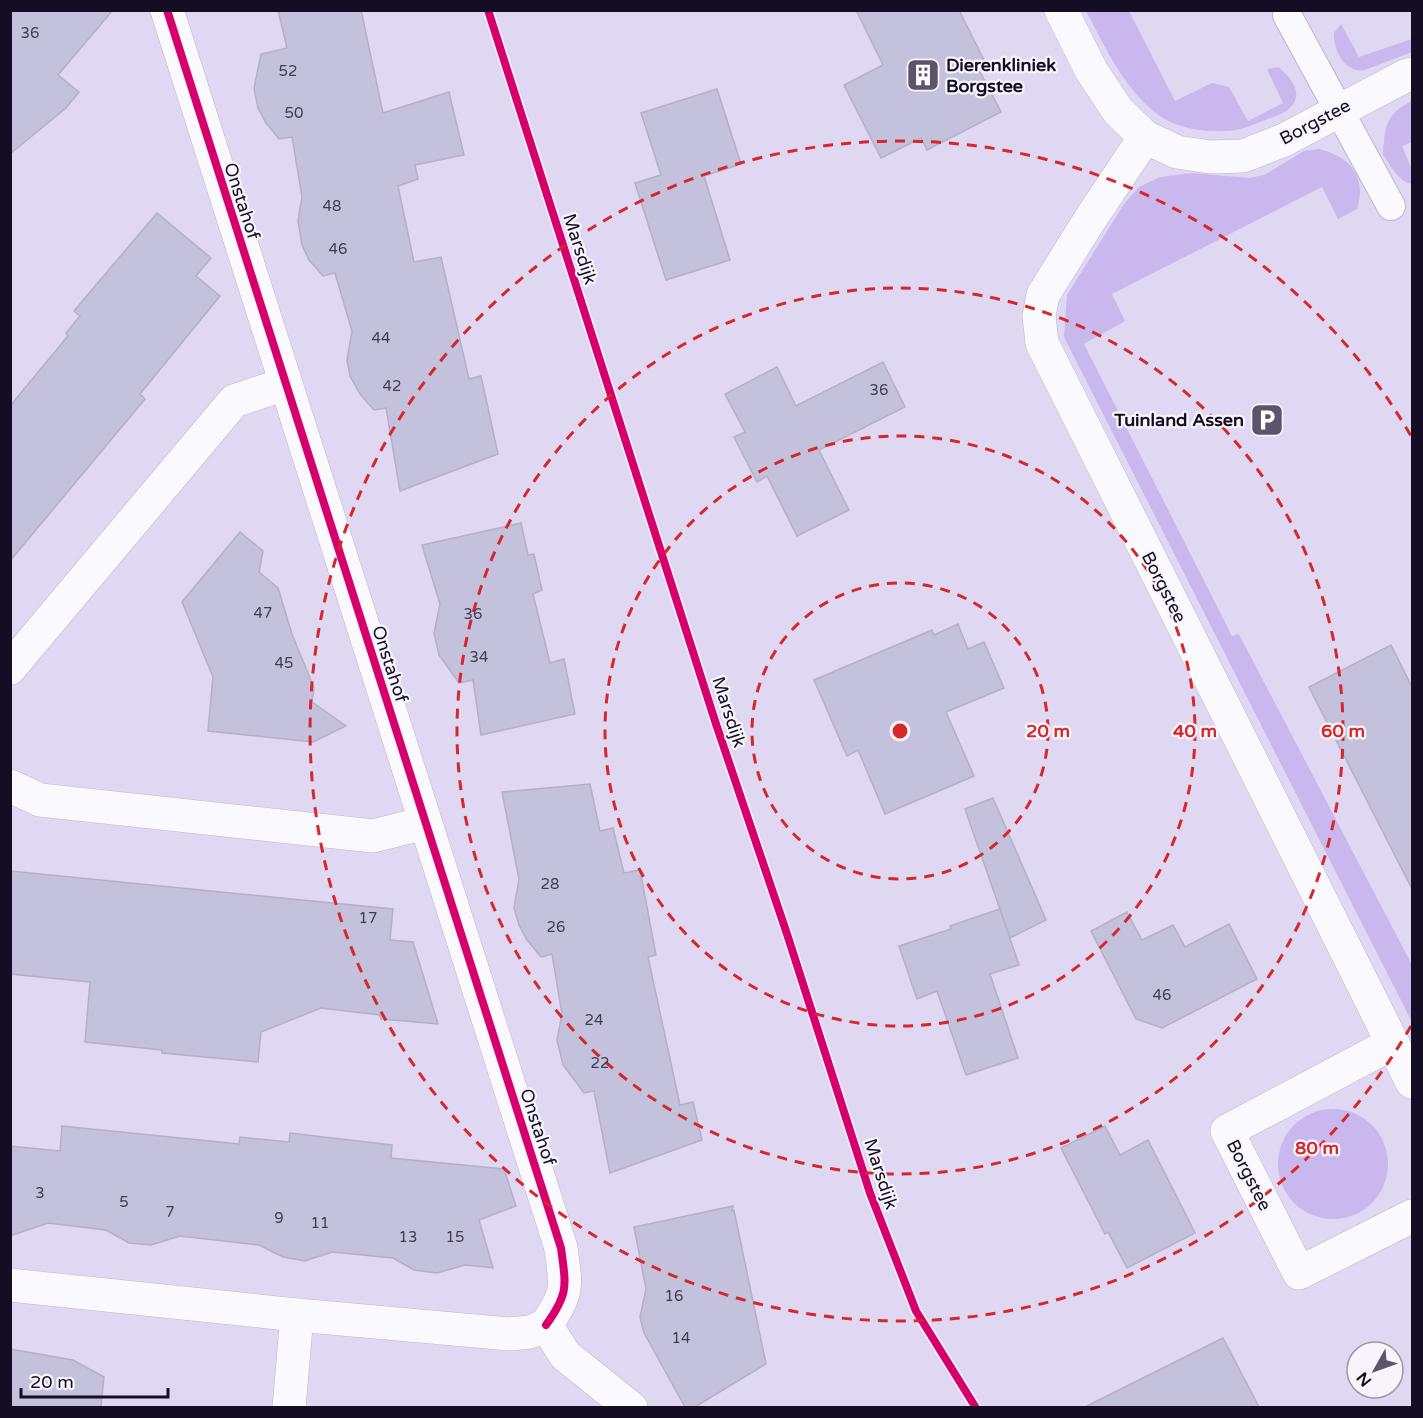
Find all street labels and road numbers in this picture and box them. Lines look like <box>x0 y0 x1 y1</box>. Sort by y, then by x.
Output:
street label: Borgstee <box>1276 94 1354 150</box>
street label: Onstahof <box>219 160 265 242</box>
street label: Marsdijk <box>558 211 602 287</box>
street label: Borgstee <box>1137 548 1191 626</box>
street label: Onstahof <box>367 623 413 705</box>
street label: Marsdijk <box>707 674 751 750</box>
street label: Onstahof <box>515 1086 561 1168</box>
street label: Marsdijk <box>859 1136 903 1212</box>
street label: Borgstee <box>1222 1136 1276 1214</box>

